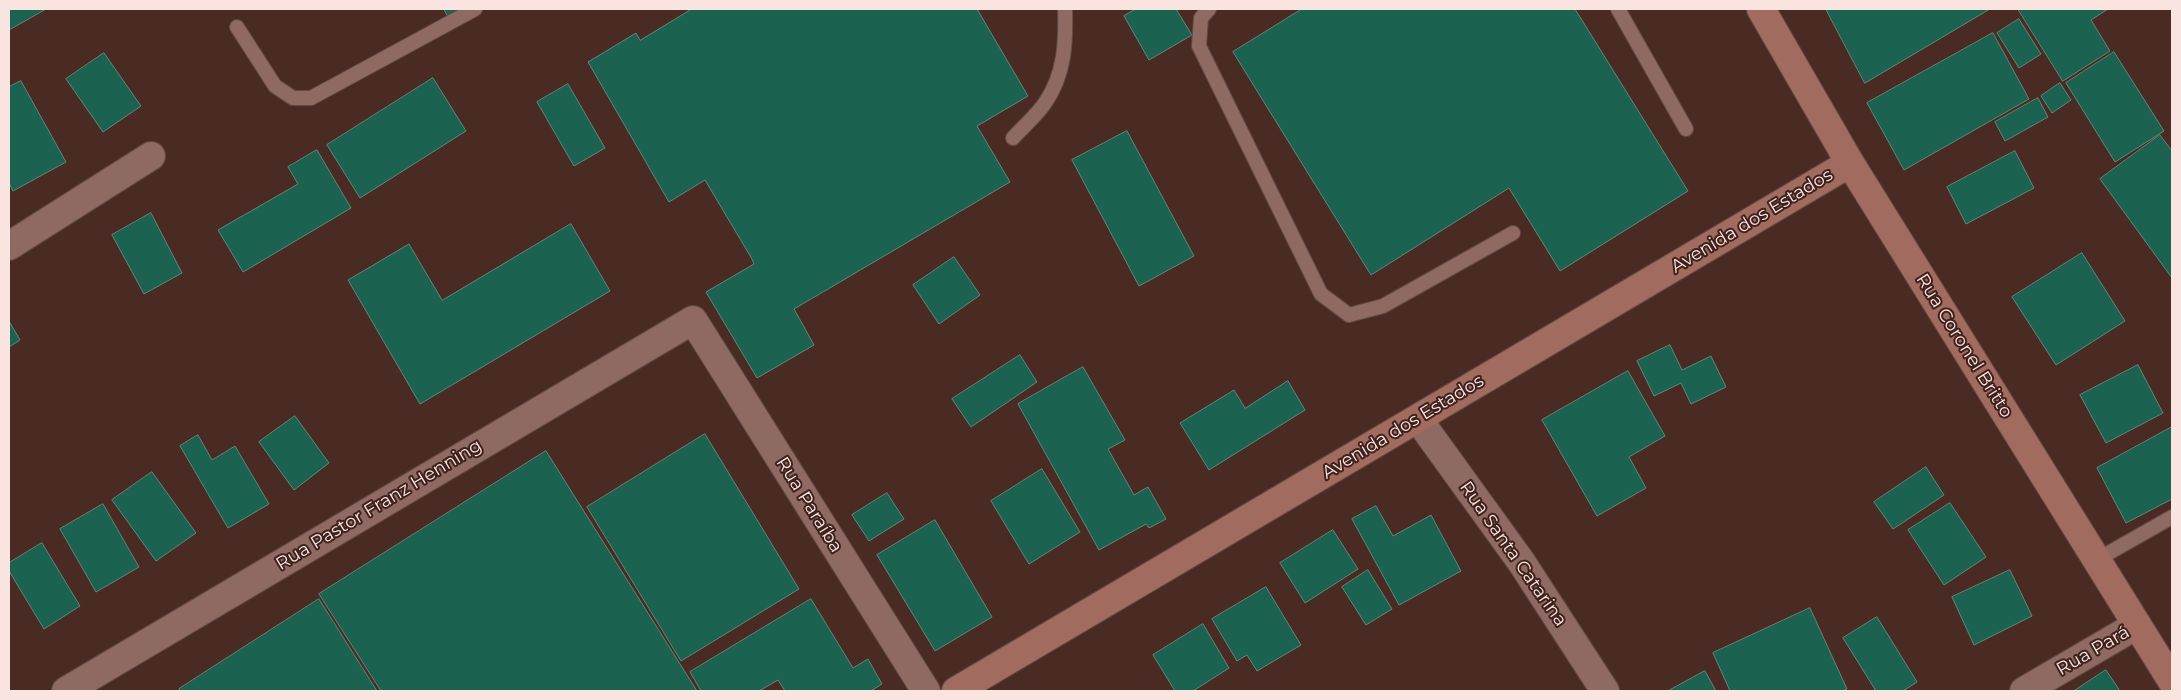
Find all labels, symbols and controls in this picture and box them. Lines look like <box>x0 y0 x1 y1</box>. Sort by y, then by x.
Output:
street label: Avenida dos Estados <box>1667 164 1837 278</box>
street label: Rua Coronel Britto <box>1911 270 2017 422</box>
street label: Avenida dos Estados <box>1318 370 1488 484</box>
street label: Rua Pastor Franz Henning <box>272 435 486 575</box>
street label: Rua Paraíba <box>771 453 847 557</box>
street label: Rua Santa Catarina <box>1455 477 1571 631</box>
street label: Rua Pará <box>2053 621 2133 681</box>

